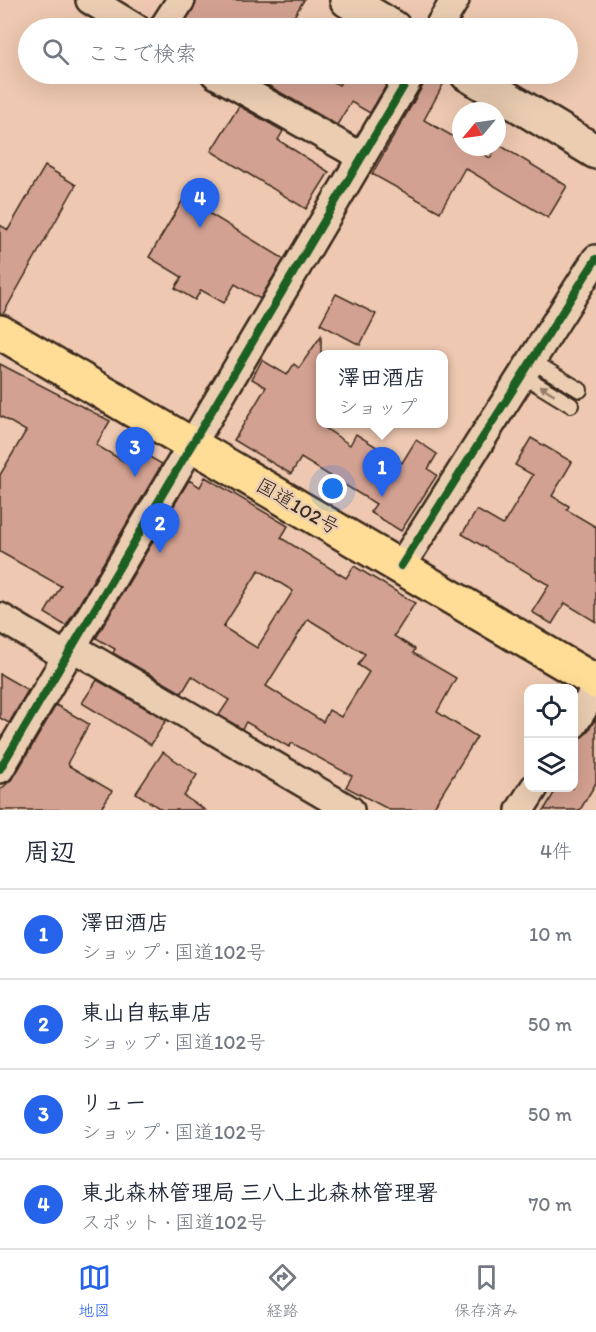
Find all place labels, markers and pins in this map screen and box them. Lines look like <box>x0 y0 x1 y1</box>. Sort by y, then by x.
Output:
pin: 4 <box>180 178 220 228</box>
pin: 3 <box>116 428 154 477</box>
pin: 1 <box>362 448 401 497</box>
pin: 2 <box>140 504 180 553</box>

